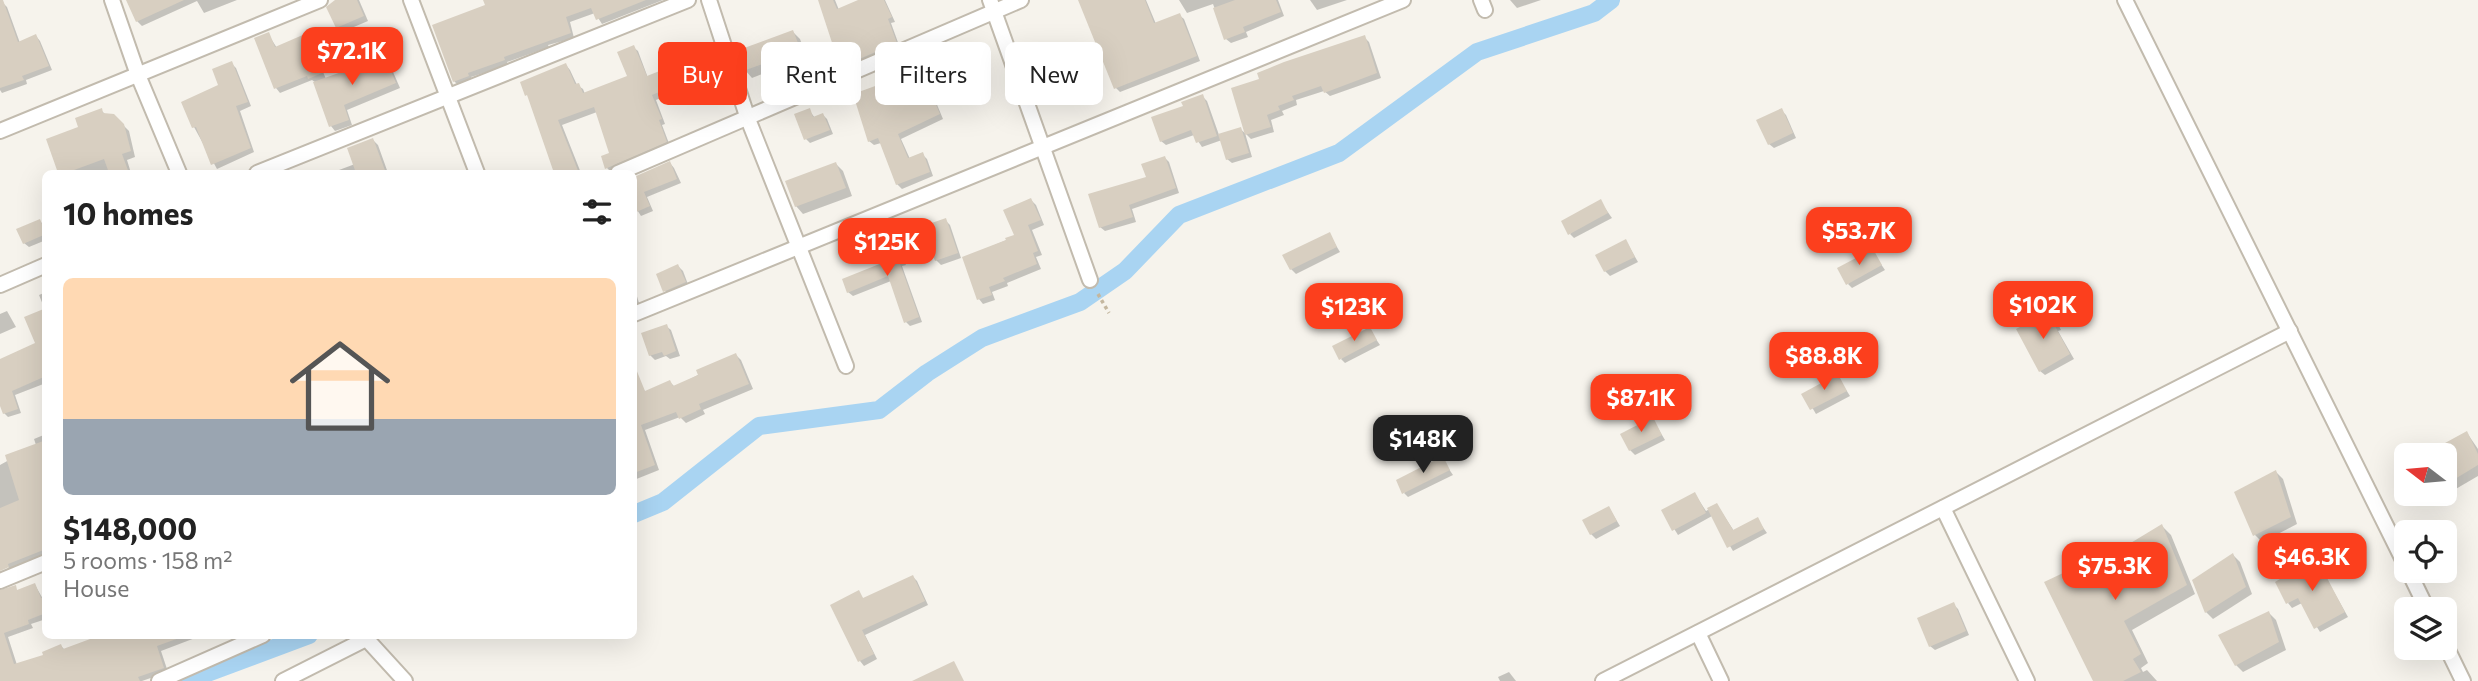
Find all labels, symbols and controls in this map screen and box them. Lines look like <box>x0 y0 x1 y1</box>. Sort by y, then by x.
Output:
pin: $72.1K <box>295 28 409 87</box>
text: $72.1K <box>317 36 387 64</box>
chip: Buy <box>658 42 747 105</box>
chip: Rent <box>761 42 861 105</box>
chip: Filters <box>875 42 991 105</box>
chip: New <box>1005 42 1103 105</box>
icon: filters <box>578 193 616 231</box>
text: 10 homes <box>63 194 193 231</box>
pin: $53.7K <box>1802 208 1916 267</box>
text: $53.7K <box>1822 216 1896 244</box>
pin: $125K <box>838 218 936 278</box>
text: $125K <box>854 227 920 255</box>
pin: $102K <box>1994 282 2092 341</box>
pin: $123K <box>1305 284 1403 343</box>
text: $102K <box>2009 290 2077 318</box>
text: $123K <box>1321 292 1387 320</box>
icon: home <box>277 323 403 449</box>
pin: $88.8K <box>1767 332 1881 392</box>
text: $88.8K <box>1785 341 1863 369</box>
pin: $87.1K <box>1584 374 1698 434</box>
text: $87.1K <box>1607 383 1675 411</box>
pin: $148K <box>1374 416 1472 475</box>
text: $148K <box>1389 424 1457 452</box>
north arrow <box>2394 443 2457 506</box>
map controls <box>2394 443 2457 660</box>
text: $148,000 <box>63 509 197 546</box>
button: locate <box>2394 520 2457 583</box>
pin: $46.3K <box>2255 534 2369 593</box>
pin: $75.3K <box>2058 542 2172 602</box>
text: $46.3K <box>2274 542 2350 570</box>
text: 5 rooms · 158 m² <box>63 546 232 574</box>
text: $75.3K <box>2078 551 2152 579</box>
text: House <box>63 574 129 602</box>
button: layers <box>2394 597 2457 660</box>

